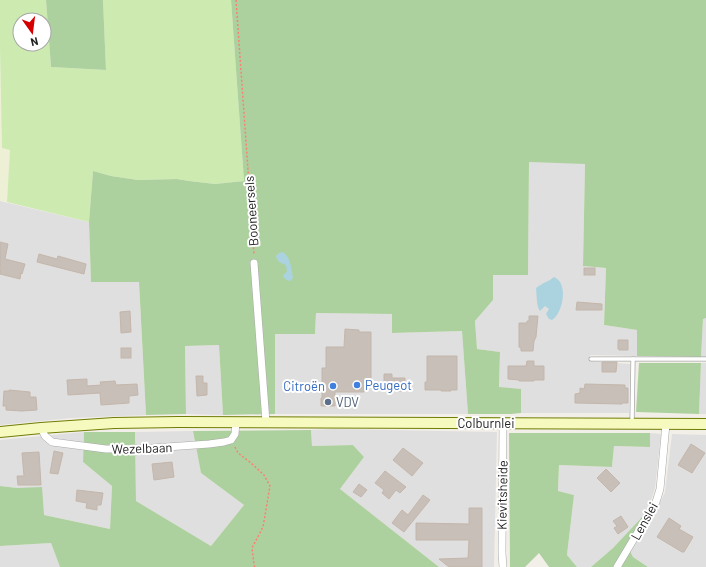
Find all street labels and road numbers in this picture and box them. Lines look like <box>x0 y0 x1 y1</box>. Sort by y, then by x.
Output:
street label: Booneersels <box>241 175 261 247</box>
street label: Colburnlei <box>457 415 515 431</box>
street label: Wezelbaan <box>111 439 173 457</box>
street label: Kievitsheide <box>493 460 511 530</box>
street label: Lenslei <box>627 499 661 543</box>

